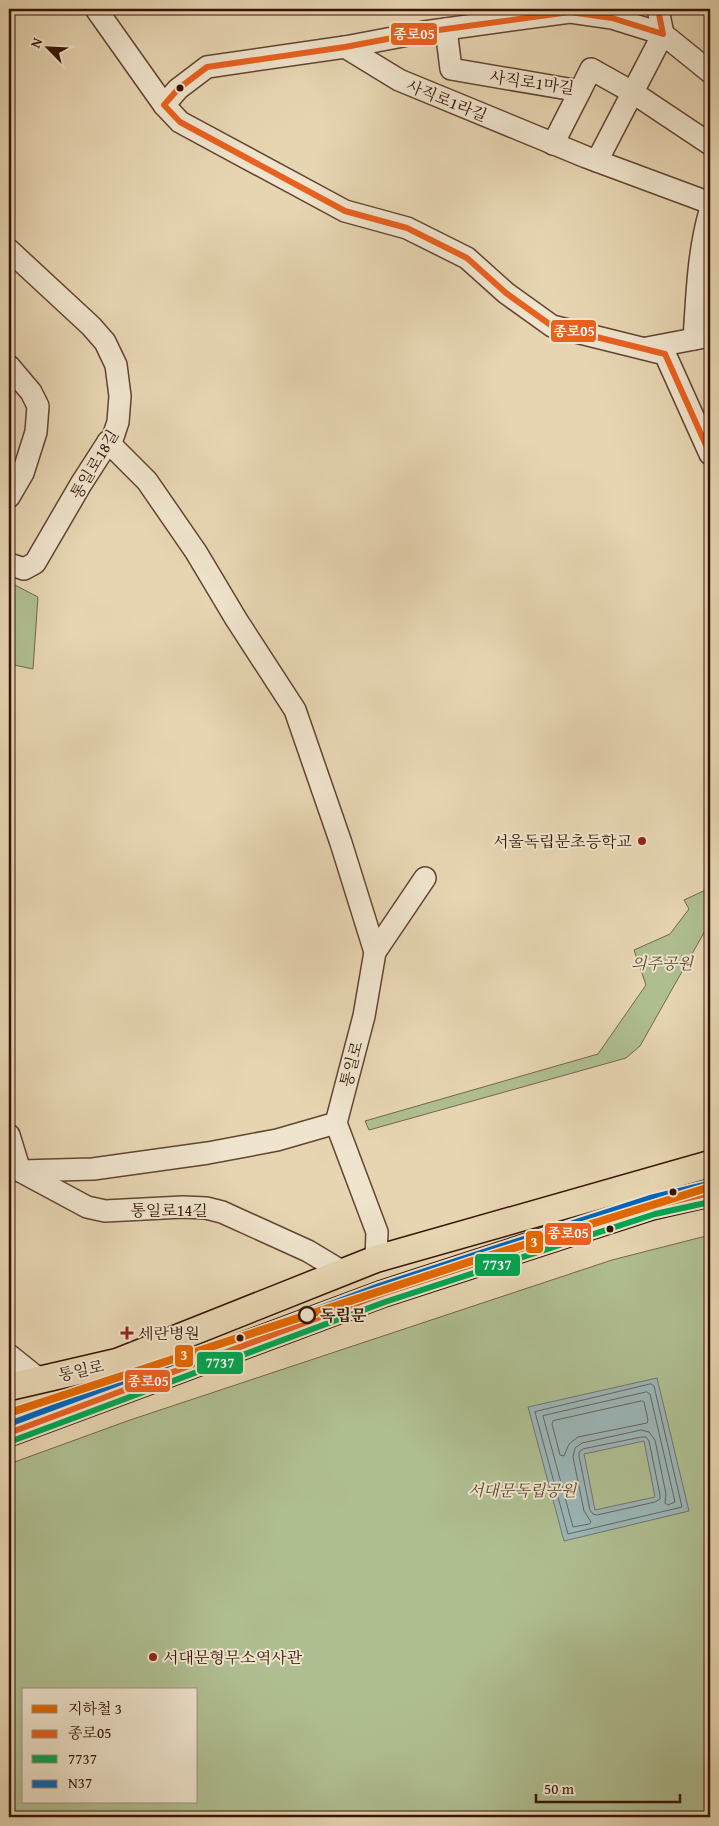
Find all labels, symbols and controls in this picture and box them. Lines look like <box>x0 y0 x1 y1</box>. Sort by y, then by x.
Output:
north arrow <box>22 22 72 72</box>
line badge: 종로05 <box>390 22 438 46</box>
text: 종로05 <box>393 24 435 44</box>
text: N <box>25 34 47 51</box>
street label: 사직로1마길 <box>488 64 576 100</box>
street label: 사직로1라길 <box>403 73 491 127</box>
unlabelled marker <box>175 83 185 93</box>
line badge: 종로05 <box>550 319 597 343</box>
text: 종로05 <box>553 321 595 341</box>
street label: 통일로18길 <box>64 425 124 503</box>
place label: 서울독립문초등학교 <box>493 829 632 853</box>
marker: 서울독립문초등학교 <box>636 835 648 847</box>
park label: 의주공원 <box>631 951 694 975</box>
street label: 통일로 <box>333 1038 369 1090</box>
unlabelled marker <box>668 1187 678 1197</box>
street label: 통일로14길 <box>130 1198 208 1222</box>
line badge: 종로05 <box>544 1222 592 1246</box>
text: 종로05 <box>547 1223 589 1243</box>
unlabelled marker <box>605 1224 615 1234</box>
line badge: 3 <box>525 1230 544 1254</box>
text: 3 <box>530 1232 538 1252</box>
line badge: 7737 <box>474 1253 521 1277</box>
text: 7737 <box>482 1255 512 1275</box>
place label: 독립문 <box>320 1303 367 1327</box>
marker: 독립문 <box>298 1306 316 1324</box>
place label: 세란병원 <box>138 1321 200 1345</box>
marker: 세란병원 <box>120 1326 134 1340</box>
unlabelled marker <box>235 1333 245 1343</box>
line badge: 3 <box>174 1344 194 1368</box>
text: 3 <box>180 1345 188 1365</box>
line badge: 7737 <box>196 1351 244 1375</box>
street label: 통일로 <box>56 1353 107 1387</box>
text: 7737 <box>205 1353 235 1373</box>
line badge: 종로05 <box>124 1369 171 1393</box>
text: 종로05 <box>127 1371 169 1391</box>
park label: 서대문독립공원 <box>468 1478 578 1502</box>
place label: 서대문형무소역사관 <box>163 1645 303 1669</box>
marker: 서대문형무소역사관 <box>147 1651 159 1663</box>
legend <box>22 1688 198 1804</box>
text: 지하철 3 <box>68 1698 122 1719</box>
text: 종로05 <box>68 1722 111 1743</box>
text: 7737 <box>68 1748 97 1769</box>
scale bar <box>536 1771 680 1803</box>
text: N37 <box>68 1772 92 1793</box>
text: 50 m <box>544 1778 575 1799</box>

